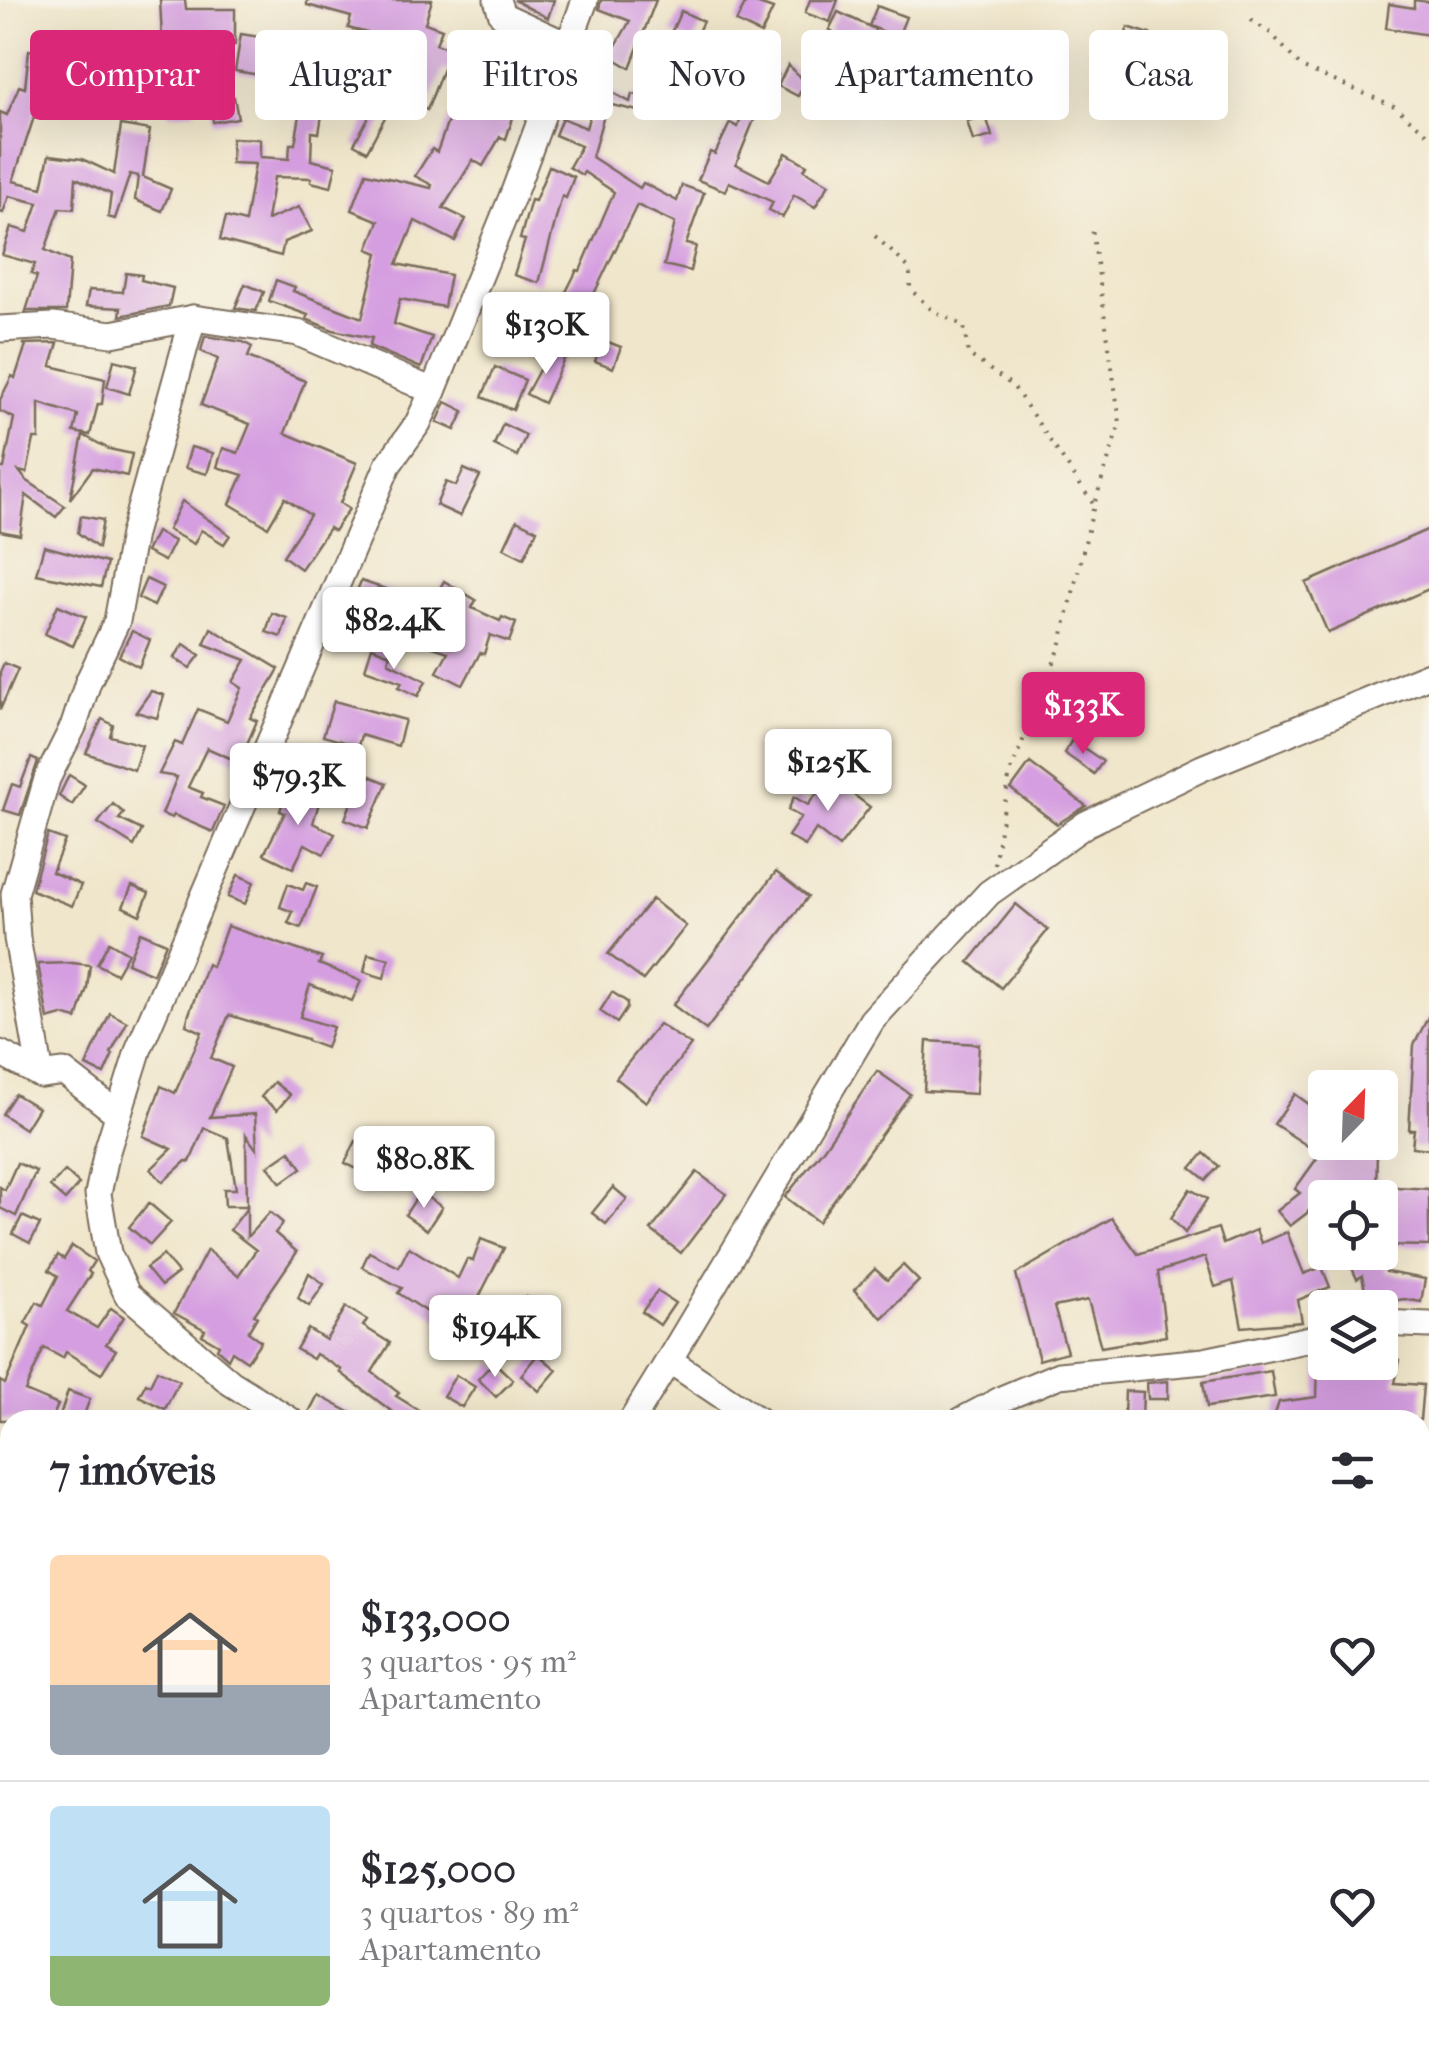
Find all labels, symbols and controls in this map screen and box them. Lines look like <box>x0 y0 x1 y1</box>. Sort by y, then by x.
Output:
chip: Comprar <box>30 30 235 120</box>
chip: Alugar <box>255 30 427 120</box>
chip: Filtros <box>447 30 613 120</box>
chip: Novo <box>633 30 781 120</box>
chip: Apartamento <box>801 30 1069 120</box>
chip: Casa <box>1089 30 1228 120</box>
pin: $130K <box>476 292 616 377</box>
text: $130K <box>504 306 588 343</box>
pin: $82.4K <box>313 587 475 672</box>
text: $82.4K <box>344 601 444 638</box>
pin: $133K <box>1013 672 1153 757</box>
text: $133K <box>1044 686 1122 723</box>
pin: $125K <box>758 729 898 814</box>
pin: $79.3K <box>217 743 379 828</box>
text: $125K <box>787 743 869 780</box>
text: $79.3K <box>252 757 344 794</box>
north arrow <box>1308 1070 1398 1160</box>
map controls <box>1308 1070 1398 1380</box>
pin: $80.8K <box>343 1126 505 1211</box>
text: $80.8K <box>376 1140 472 1177</box>
button: locate <box>1308 1180 1398 1270</box>
button: layers <box>1308 1290 1398 1380</box>
pin: $194K <box>425 1295 565 1380</box>
text: $194K <box>451 1309 539 1346</box>
icon: filters <box>1325 1443 1380 1498</box>
text: 7 imóveis <box>50 1446 216 1495</box>
text: $133,000 <box>360 1594 511 1643</box>
icon: home <box>130 1595 250 1715</box>
icon: heart <box>1325 1628 1380 1683</box>
text: 3 quartos · 95 m² <box>360 1643 576 1680</box>
text: Apartamento <box>360 1680 541 1717</box>
text: $125,000 <box>360 1845 516 1894</box>
icon: home <box>130 1846 250 1966</box>
icon: heart <box>1325 1879 1380 1934</box>
text: 3 quartos · 89 m² <box>360 1894 578 1931</box>
text: Apartamento <box>360 1931 541 1968</box>

